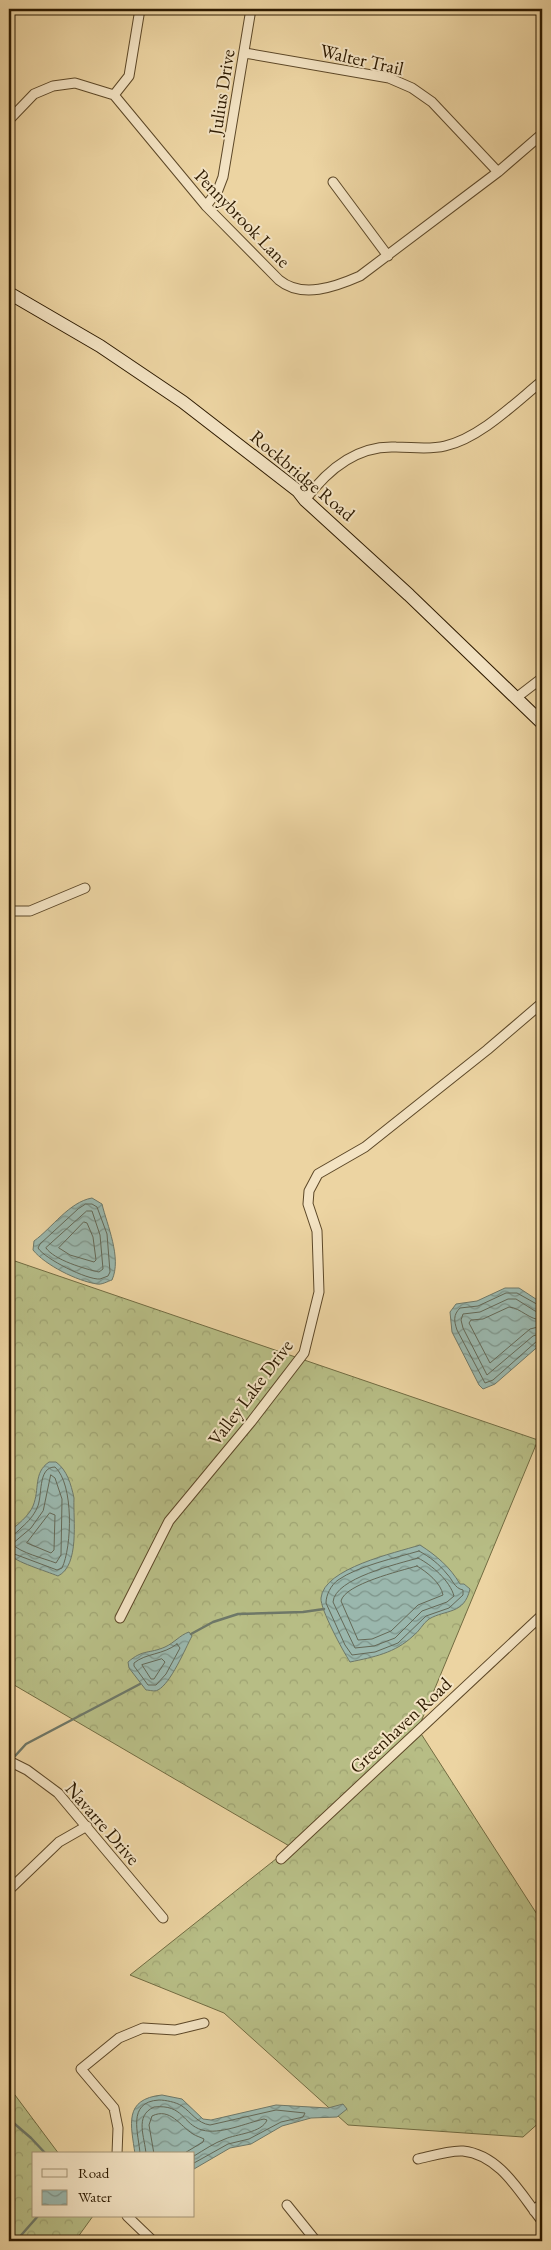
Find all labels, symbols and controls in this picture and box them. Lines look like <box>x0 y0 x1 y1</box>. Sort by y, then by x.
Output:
street label: Walter Trail <box>318 38 407 81</box>
street label: Julius Drive <box>202 48 241 139</box>
street label: Pennybrook Lane <box>189 164 296 273</box>
street label: Rockbridge Road <box>245 424 361 527</box>
street label: Valley Lake Drive <box>202 1334 298 1450</box>
street label: Greenhaven Road <box>344 1671 457 1779</box>
street label: Navarre Drive <box>60 1777 146 1870</box>
legend <box>32 2152 195 2218</box>
text: Road <box>78 2163 110 2182</box>
text: Water <box>78 2187 112 2206</box>

